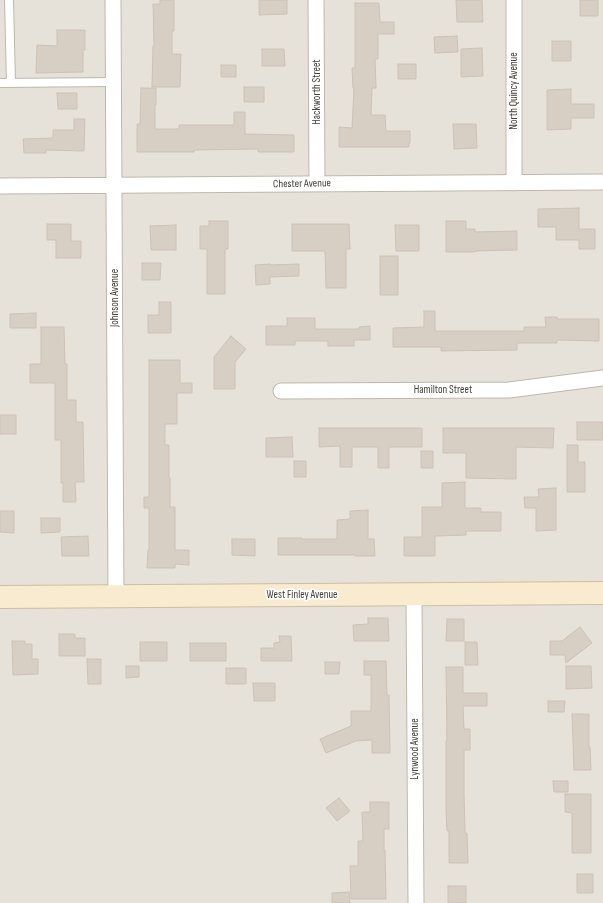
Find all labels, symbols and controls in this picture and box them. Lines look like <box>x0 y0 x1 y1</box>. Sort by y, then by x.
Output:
street label: North Quincy Avenue <box>507 52 521 130</box>
street label: Hackworth Street <box>310 59 324 125</box>
street label: Chester Avenue <box>273 177 331 191</box>
street label: Johnson Avenue <box>108 269 122 327</box>
street label: Hamilton Street <box>414 383 472 397</box>
street label: West Finley Avenue <box>267 588 337 602</box>
street label: Lynwood Avenue <box>408 718 422 780</box>

